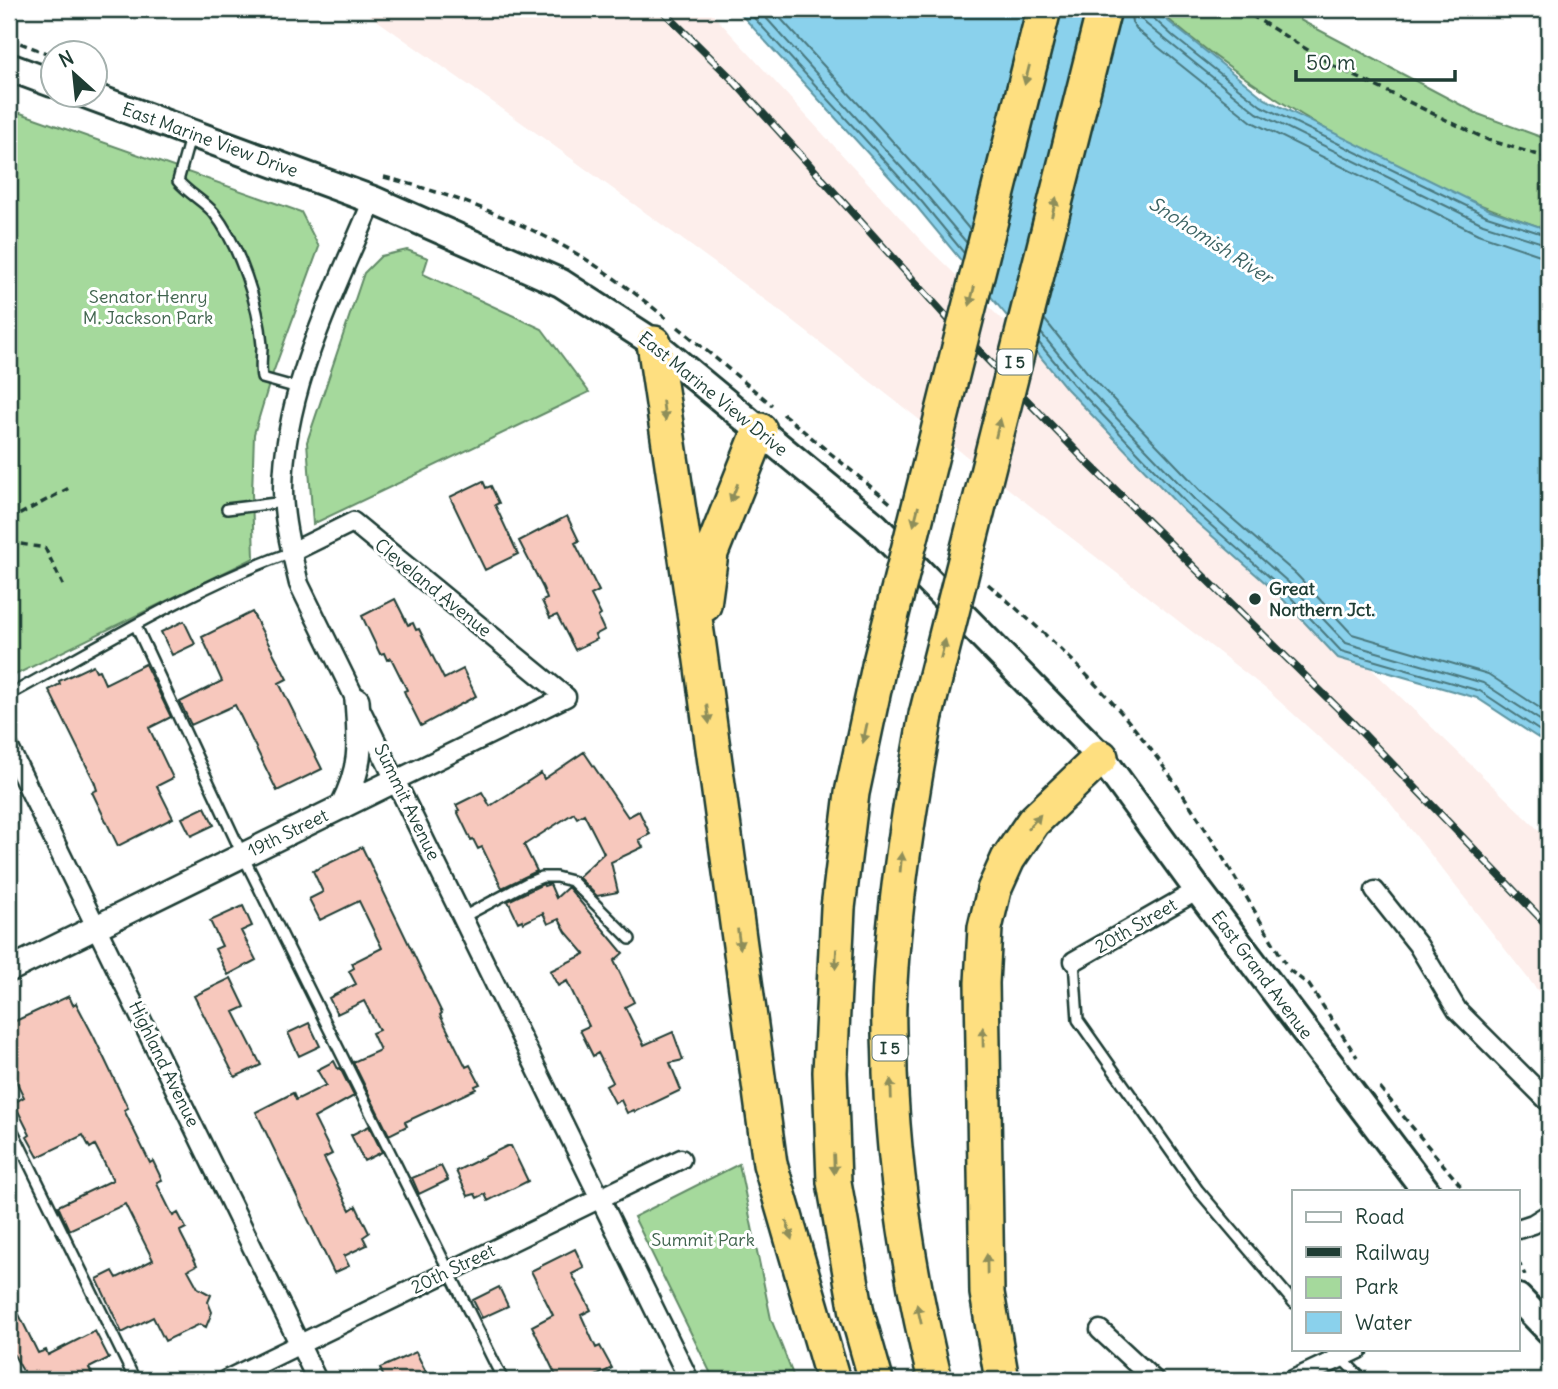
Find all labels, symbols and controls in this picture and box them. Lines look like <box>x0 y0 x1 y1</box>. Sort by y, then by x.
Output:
north arrow <box>38 38 108 108</box>
scale bar <box>1296 38 1455 82</box>
text: N <box>55 45 78 73</box>
text: 50 m <box>1306 49 1355 76</box>
one-way arrow <box>1021 64 1032 86</box>
street label: East Marine View Drive <box>119 97 301 182</box>
water label: Snohomish River <box>1145 191 1279 290</box>
one-way arrow <box>1049 196 1060 218</box>
park label: Senator Henry M. Jackson Park <box>83 285 213 329</box>
one-way arrow <box>966 285 977 307</box>
street label: East Marine View Drive <box>634 326 793 461</box>
road number: I 5 <box>998 350 1032 374</box>
one-way arrow <box>659 400 670 422</box>
one-way arrow <box>993 417 1004 439</box>
one-way arrow <box>728 483 739 504</box>
one-way arrow <box>910 505 921 527</box>
street label: Cleveland Avenue <box>370 533 496 642</box>
place label: Great Northern Jct. <box>1269 577 1375 621</box>
marker: Great Northern Jct. <box>1247 591 1263 607</box>
one-way arrow <box>938 637 949 659</box>
one-way arrow <box>703 703 714 725</box>
one-way arrow <box>859 722 870 744</box>
street label: Summit Avenue <box>369 740 446 864</box>
street label: 19th Street <box>244 803 332 862</box>
one-way arrow <box>1027 813 1042 831</box>
one-way arrow <box>896 850 907 872</box>
street label: 20th Street <box>1091 893 1181 958</box>
street label: East Grand Avenue <box>1207 906 1318 1044</box>
one-way arrow <box>733 928 744 950</box>
one-way arrow <box>830 948 841 970</box>
street label: Highland Avenue <box>124 997 205 1131</box>
one-way arrow <box>977 1026 989 1048</box>
road number: I 5 <box>872 1036 908 1060</box>
one-way arrow <box>885 1077 897 1099</box>
one-way arrow <box>828 1153 839 1175</box>
legend <box>1292 1190 1520 1350</box>
text: Road <box>1355 1203 1404 1230</box>
one-way arrow <box>784 1219 794 1240</box>
park label: Summit Park <box>651 1228 755 1251</box>
street label: 20th Street <box>407 1238 498 1299</box>
text: Railway <box>1355 1239 1430 1266</box>
one-way arrow <box>981 1253 992 1275</box>
text: Park <box>1355 1273 1398 1300</box>
one-way arrow <box>913 1303 924 1325</box>
text: Water <box>1355 1309 1413 1336</box>

